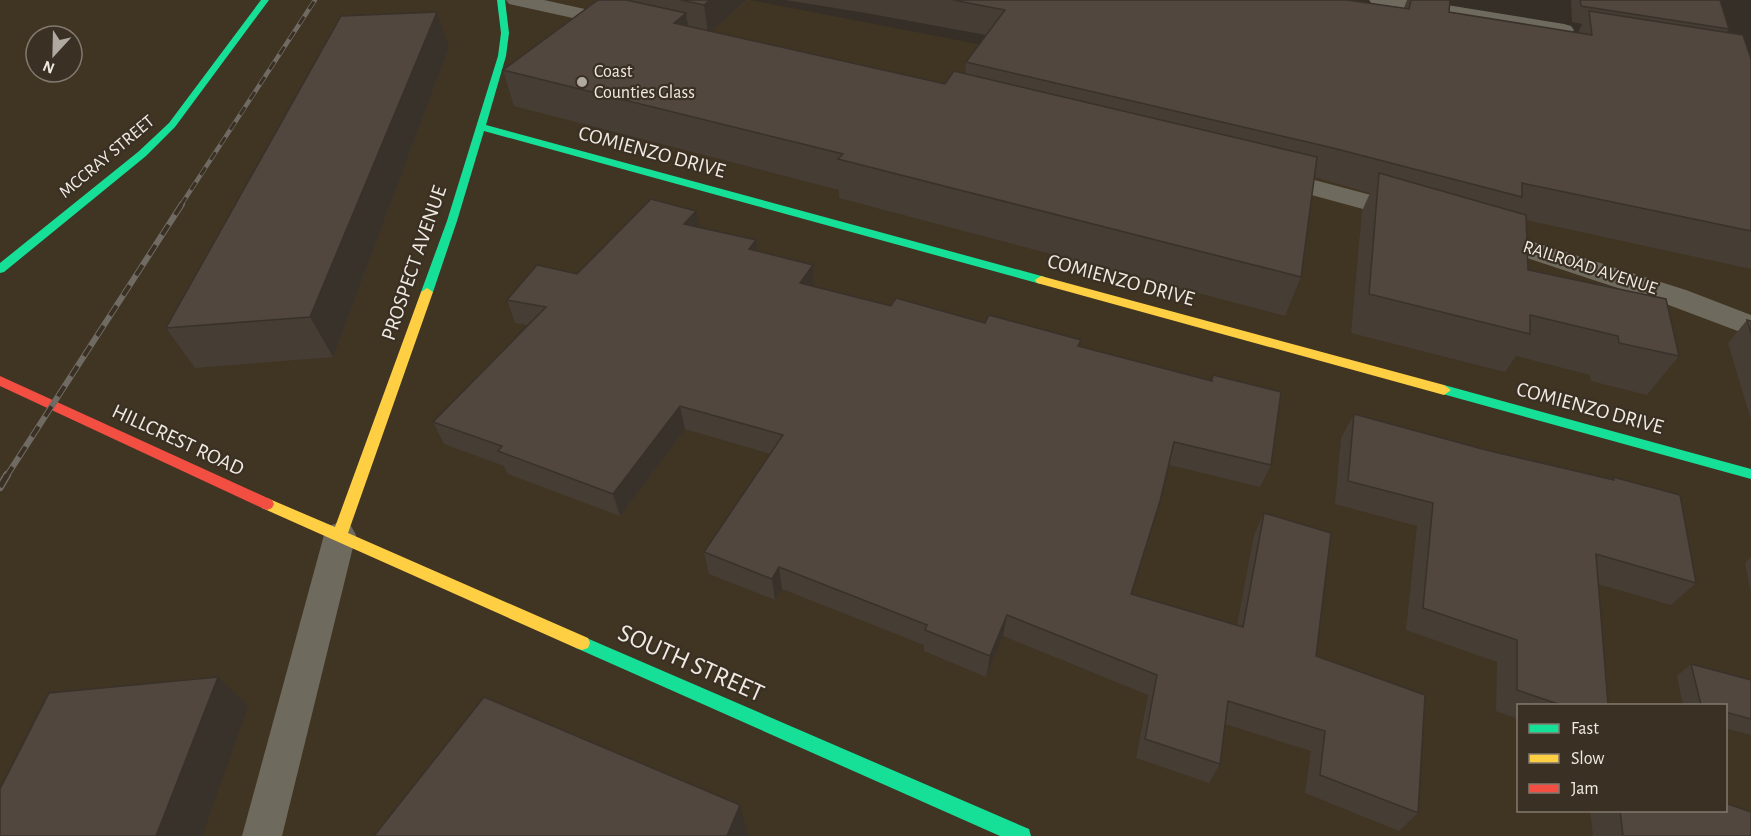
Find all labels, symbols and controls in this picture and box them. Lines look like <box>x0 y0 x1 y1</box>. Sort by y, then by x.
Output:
north arrow <box>24 24 84 84</box>
text: N <box>41 57 57 76</box>
place label: Coast Counties Glass <box>594 63 695 102</box>
marker: Coast Counties Glass <box>575 75 589 89</box>
street label: MCCRAY STREET <box>56 112 158 202</box>
street label: COMIENZO DRIVE <box>576 122 728 182</box>
street label: PROSPECT AVENUE <box>378 183 450 343</box>
street label: RAILROAD AVENUE <box>1521 238 1660 298</box>
street label: COMIENZO DRIVE <box>1045 250 1197 310</box>
street label: COMIENZO DRIVE <box>1514 378 1666 438</box>
street label: HILLCREST ROAD <box>109 400 247 480</box>
street label: SOUTH STREET <box>614 619 768 707</box>
legend <box>1517 704 1727 812</box>
text: Fast <box>1571 720 1599 738</box>
text: Slow <box>1571 750 1604 768</box>
text: Jam <box>1571 780 1599 798</box>

